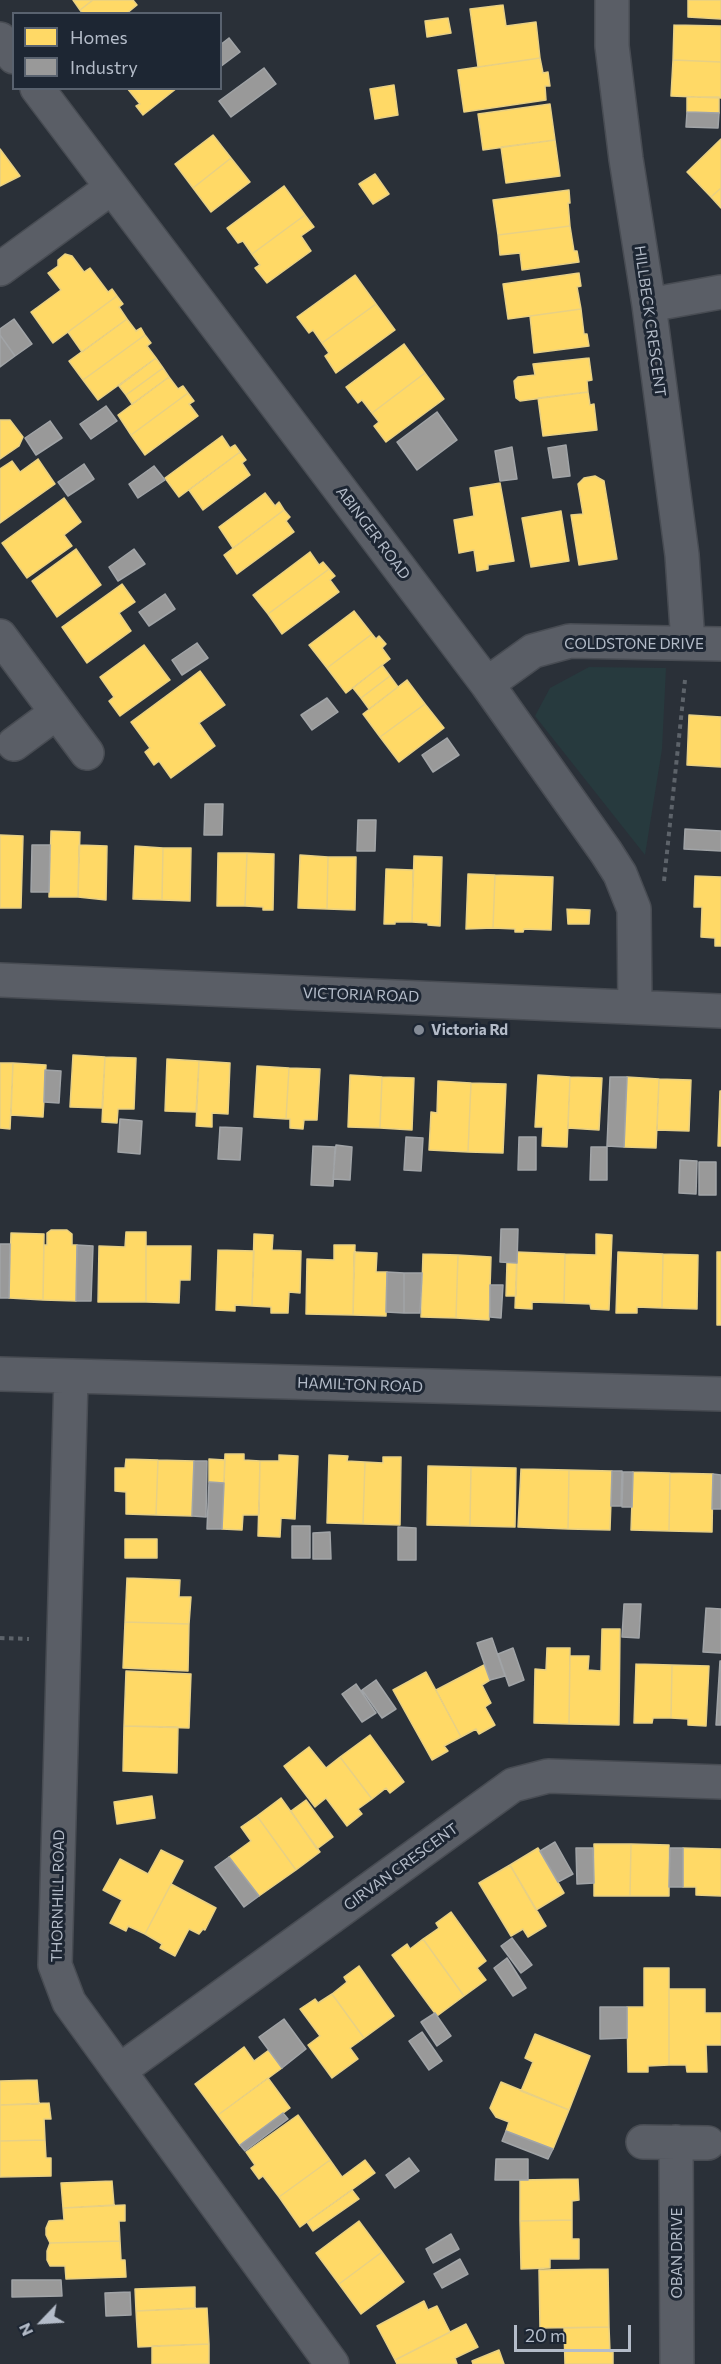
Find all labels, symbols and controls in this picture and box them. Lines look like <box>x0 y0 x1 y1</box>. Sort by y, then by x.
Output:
legend <box>12 12 222 90</box>
text: Homes <box>70 26 128 48</box>
text: Industry <box>70 56 138 78</box>
street label: HILLBECK CRESCENT <box>630 244 670 398</box>
street label: ABINGER ROAD <box>332 483 414 583</box>
street label: COLDSTONE DRIVE <box>564 635 704 653</box>
street label: VICTORIA ROAD <box>302 984 420 1006</box>
place label: Victoria Rd <box>431 1021 508 1039</box>
marker: Victoria Rd <box>412 1023 426 1037</box>
street label: HAMILTON ROAD <box>297 1374 423 1396</box>
street label: GIRVAN CRESCENT <box>340 1820 462 1914</box>
street label: THORNHILL ROAD <box>48 1829 68 1963</box>
street label: OBAN DRIVE <box>668 2208 686 2298</box>
north arrow <box>12 2292 72 2352</box>
scale bar <box>517 2313 634 2351</box>
text: N <box>14 2320 36 2339</box>
text: 20 m <box>525 2324 566 2346</box>

